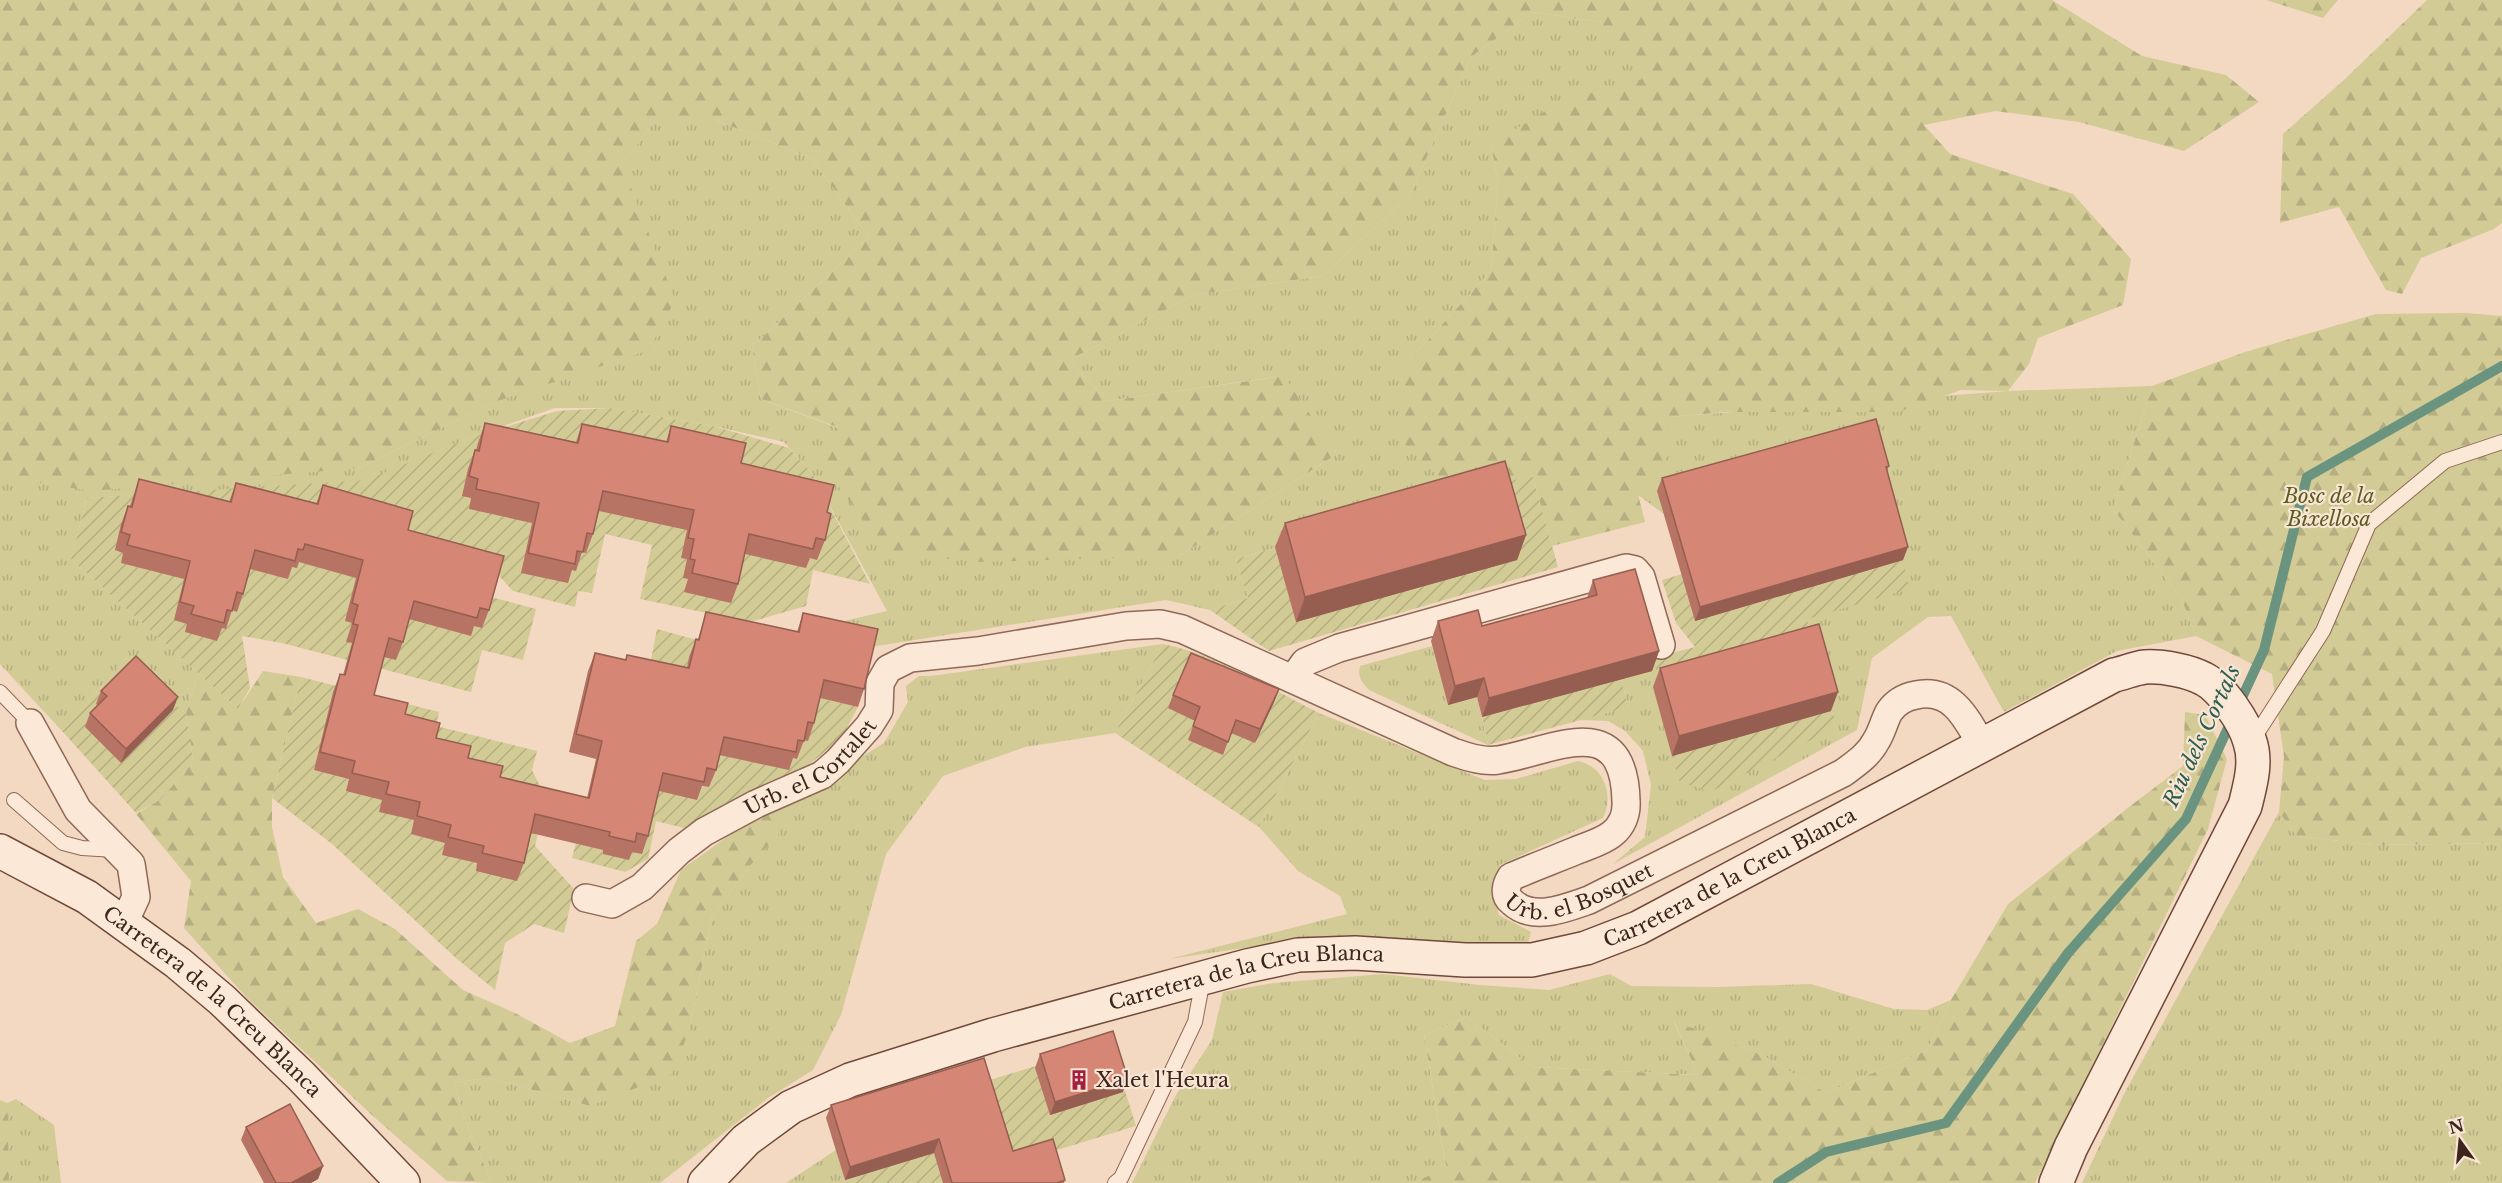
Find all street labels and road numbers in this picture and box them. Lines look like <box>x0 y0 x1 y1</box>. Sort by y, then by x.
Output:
street label: Urb. el Cortalet <box>740 715 882 820</box>
street label: Carretera de la Creu Blanca <box>1600 802 1861 952</box>
street label: Urb. el Bosquet <box>1500 858 1657 925</box>
street label: Carretera de la Creu Blanca <box>99 901 327 1103</box>
street label: Carretera de la Creu Blanca <box>1106 941 1386 1015</box>

